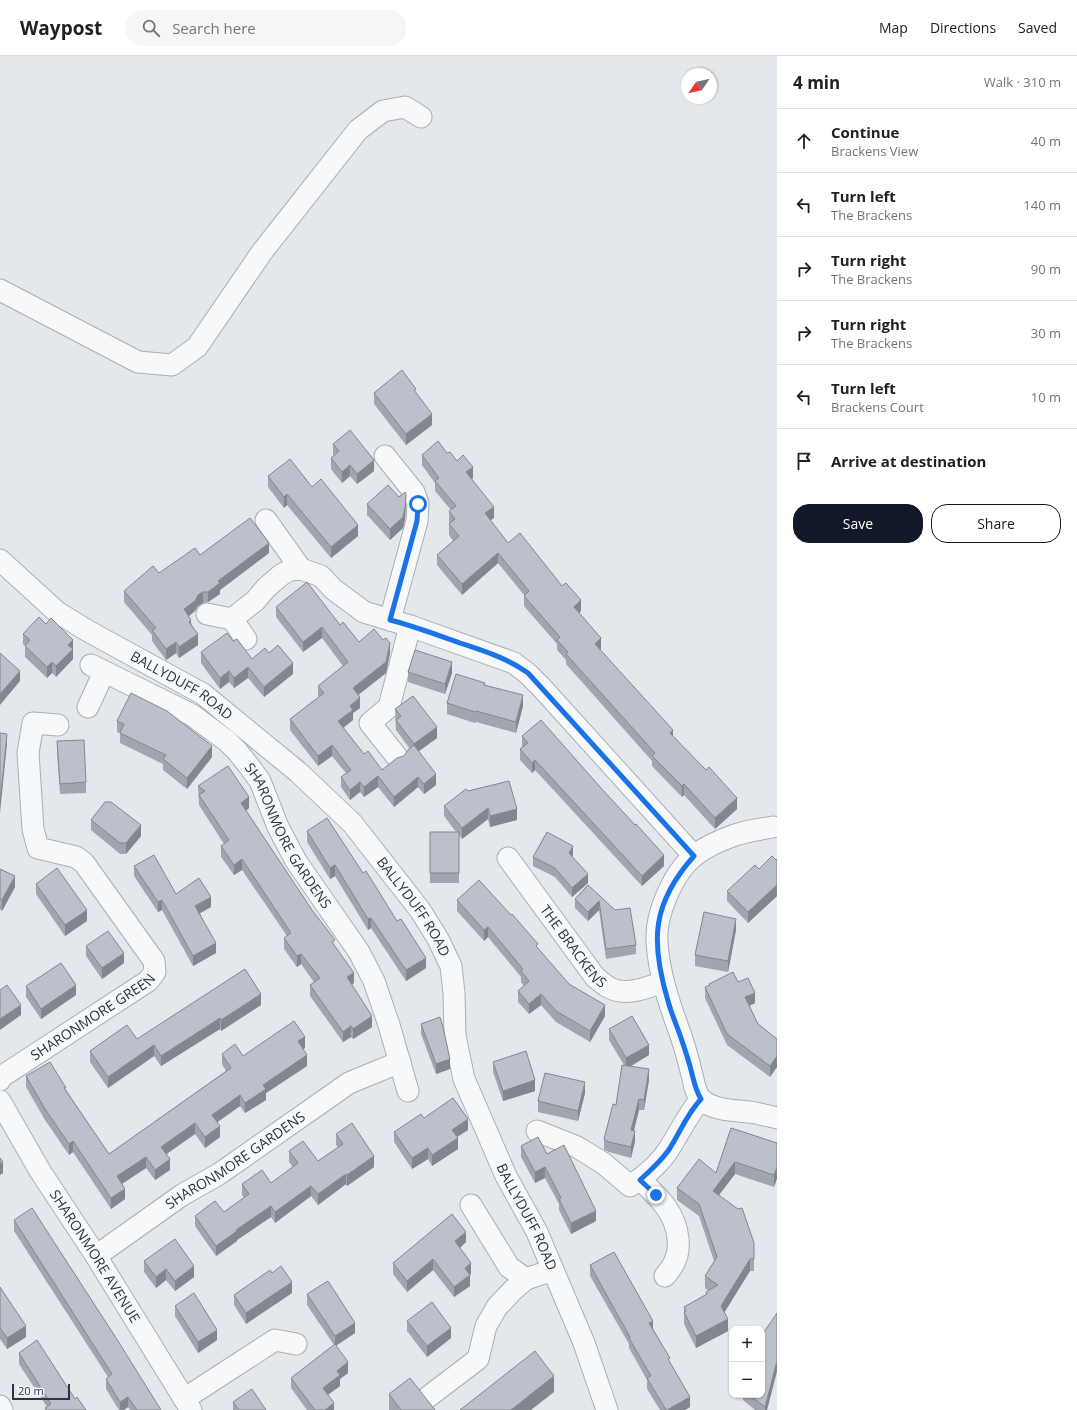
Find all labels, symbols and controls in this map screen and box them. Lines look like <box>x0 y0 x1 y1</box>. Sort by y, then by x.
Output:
search box <box>126 10 406 46</box>
text: Waypost <box>20 15 102 41</box>
icon: search <box>140 17 162 39</box>
text: Search here <box>172 18 256 38</box>
text: Map <box>879 18 908 37</box>
text: Directions <box>930 18 996 37</box>
text: Saved <box>1018 18 1057 37</box>
north arrow <box>681 68 717 104</box>
text: 4 min <box>793 71 840 94</box>
text: Walk · 310 m <box>984 73 1061 91</box>
text: Continue <box>831 122 899 142</box>
icon: ahead <box>793 130 815 152</box>
text: 40 m <box>1031 132 1061 150</box>
text: Brackens View <box>831 142 918 160</box>
text: Turn left <box>831 186 896 206</box>
icon: left <box>793 194 815 216</box>
text: 140 m <box>1023 196 1061 214</box>
text: The Brackens <box>831 206 912 224</box>
text: Turn right <box>831 250 906 270</box>
icon: right <box>793 258 815 280</box>
text: 90 m <box>1031 260 1061 278</box>
text: The Brackens <box>831 270 912 288</box>
text: Turn right <box>831 314 906 334</box>
icon: right <box>793 322 815 344</box>
text: 30 m <box>1031 324 1061 342</box>
text: The Brackens <box>831 334 912 352</box>
text: Turn left <box>831 378 896 398</box>
icon: left <box>793 386 815 408</box>
text: 10 m <box>1031 388 1061 406</box>
text: Brackens Court <box>831 398 924 416</box>
icon: arrive <box>793 450 815 472</box>
text: Arrive at destination <box>831 451 986 471</box>
route start <box>409 495 427 513</box>
button: Save <box>793 504 923 543</box>
button: Share <box>931 504 1061 543</box>
street label: BALLYDUFF ROAD <box>127 646 237 724</box>
street label: SHARONMORE GARDENS <box>241 759 336 912</box>
street label: BALLYDUFF ROAD <box>373 853 455 959</box>
street label: THE BRACKENS <box>536 901 611 992</box>
street label: SHARONMORE GREEN <box>27 969 159 1064</box>
street label: SHARONMORE GARDENS <box>161 1107 309 1213</box>
street label: BALLYDUFF ROAD <box>493 1160 562 1273</box>
street label: SHARONMORE AVENUE <box>46 1186 145 1326</box>
route end <box>647 1186 665 1204</box>
map controls <box>729 1326 765 1398</box>
button: + <box>729 1326 765 1362</box>
button: − <box>729 1362 765 1398</box>
scale bar <box>12 1382 70 1401</box>
text: 20 m <box>18 1383 44 1398</box>

